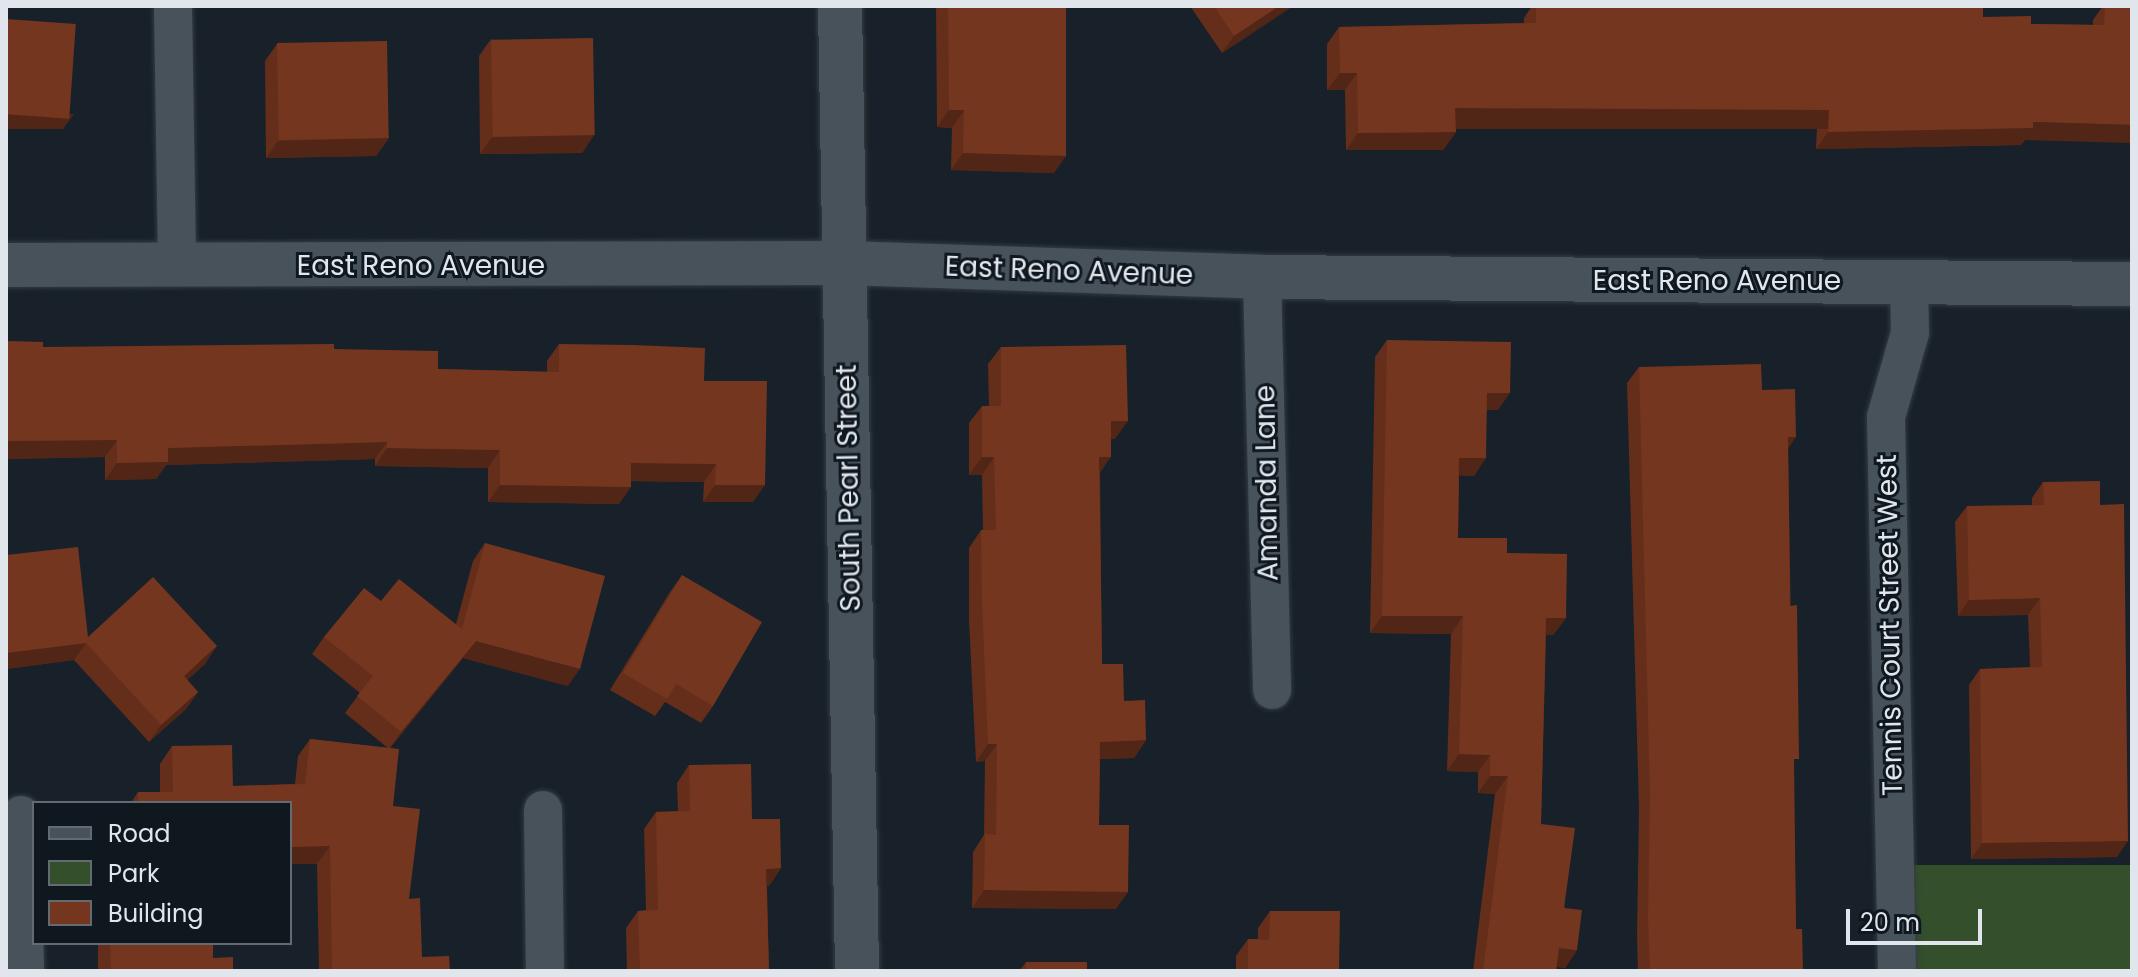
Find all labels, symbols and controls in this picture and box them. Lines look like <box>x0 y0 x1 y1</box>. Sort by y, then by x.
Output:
street label: East Reno Avenue <box>297 249 545 283</box>
street label: East Reno Avenue <box>944 250 1194 292</box>
street label: East Reno Avenue <box>1593 264 1841 298</box>
street label: South Pearl Street <box>830 364 868 612</box>
street label: Amanda Lane <box>1248 385 1286 581</box>
street label: Tennis Court Street West <box>1870 454 1910 796</box>
legend <box>32 801 292 945</box>
text: Road <box>108 817 170 850</box>
text: Park <box>108 857 159 890</box>
scale bar <box>1850 893 1986 943</box>
text: Building <box>108 897 204 930</box>
text: 20 m <box>1860 906 1920 939</box>

